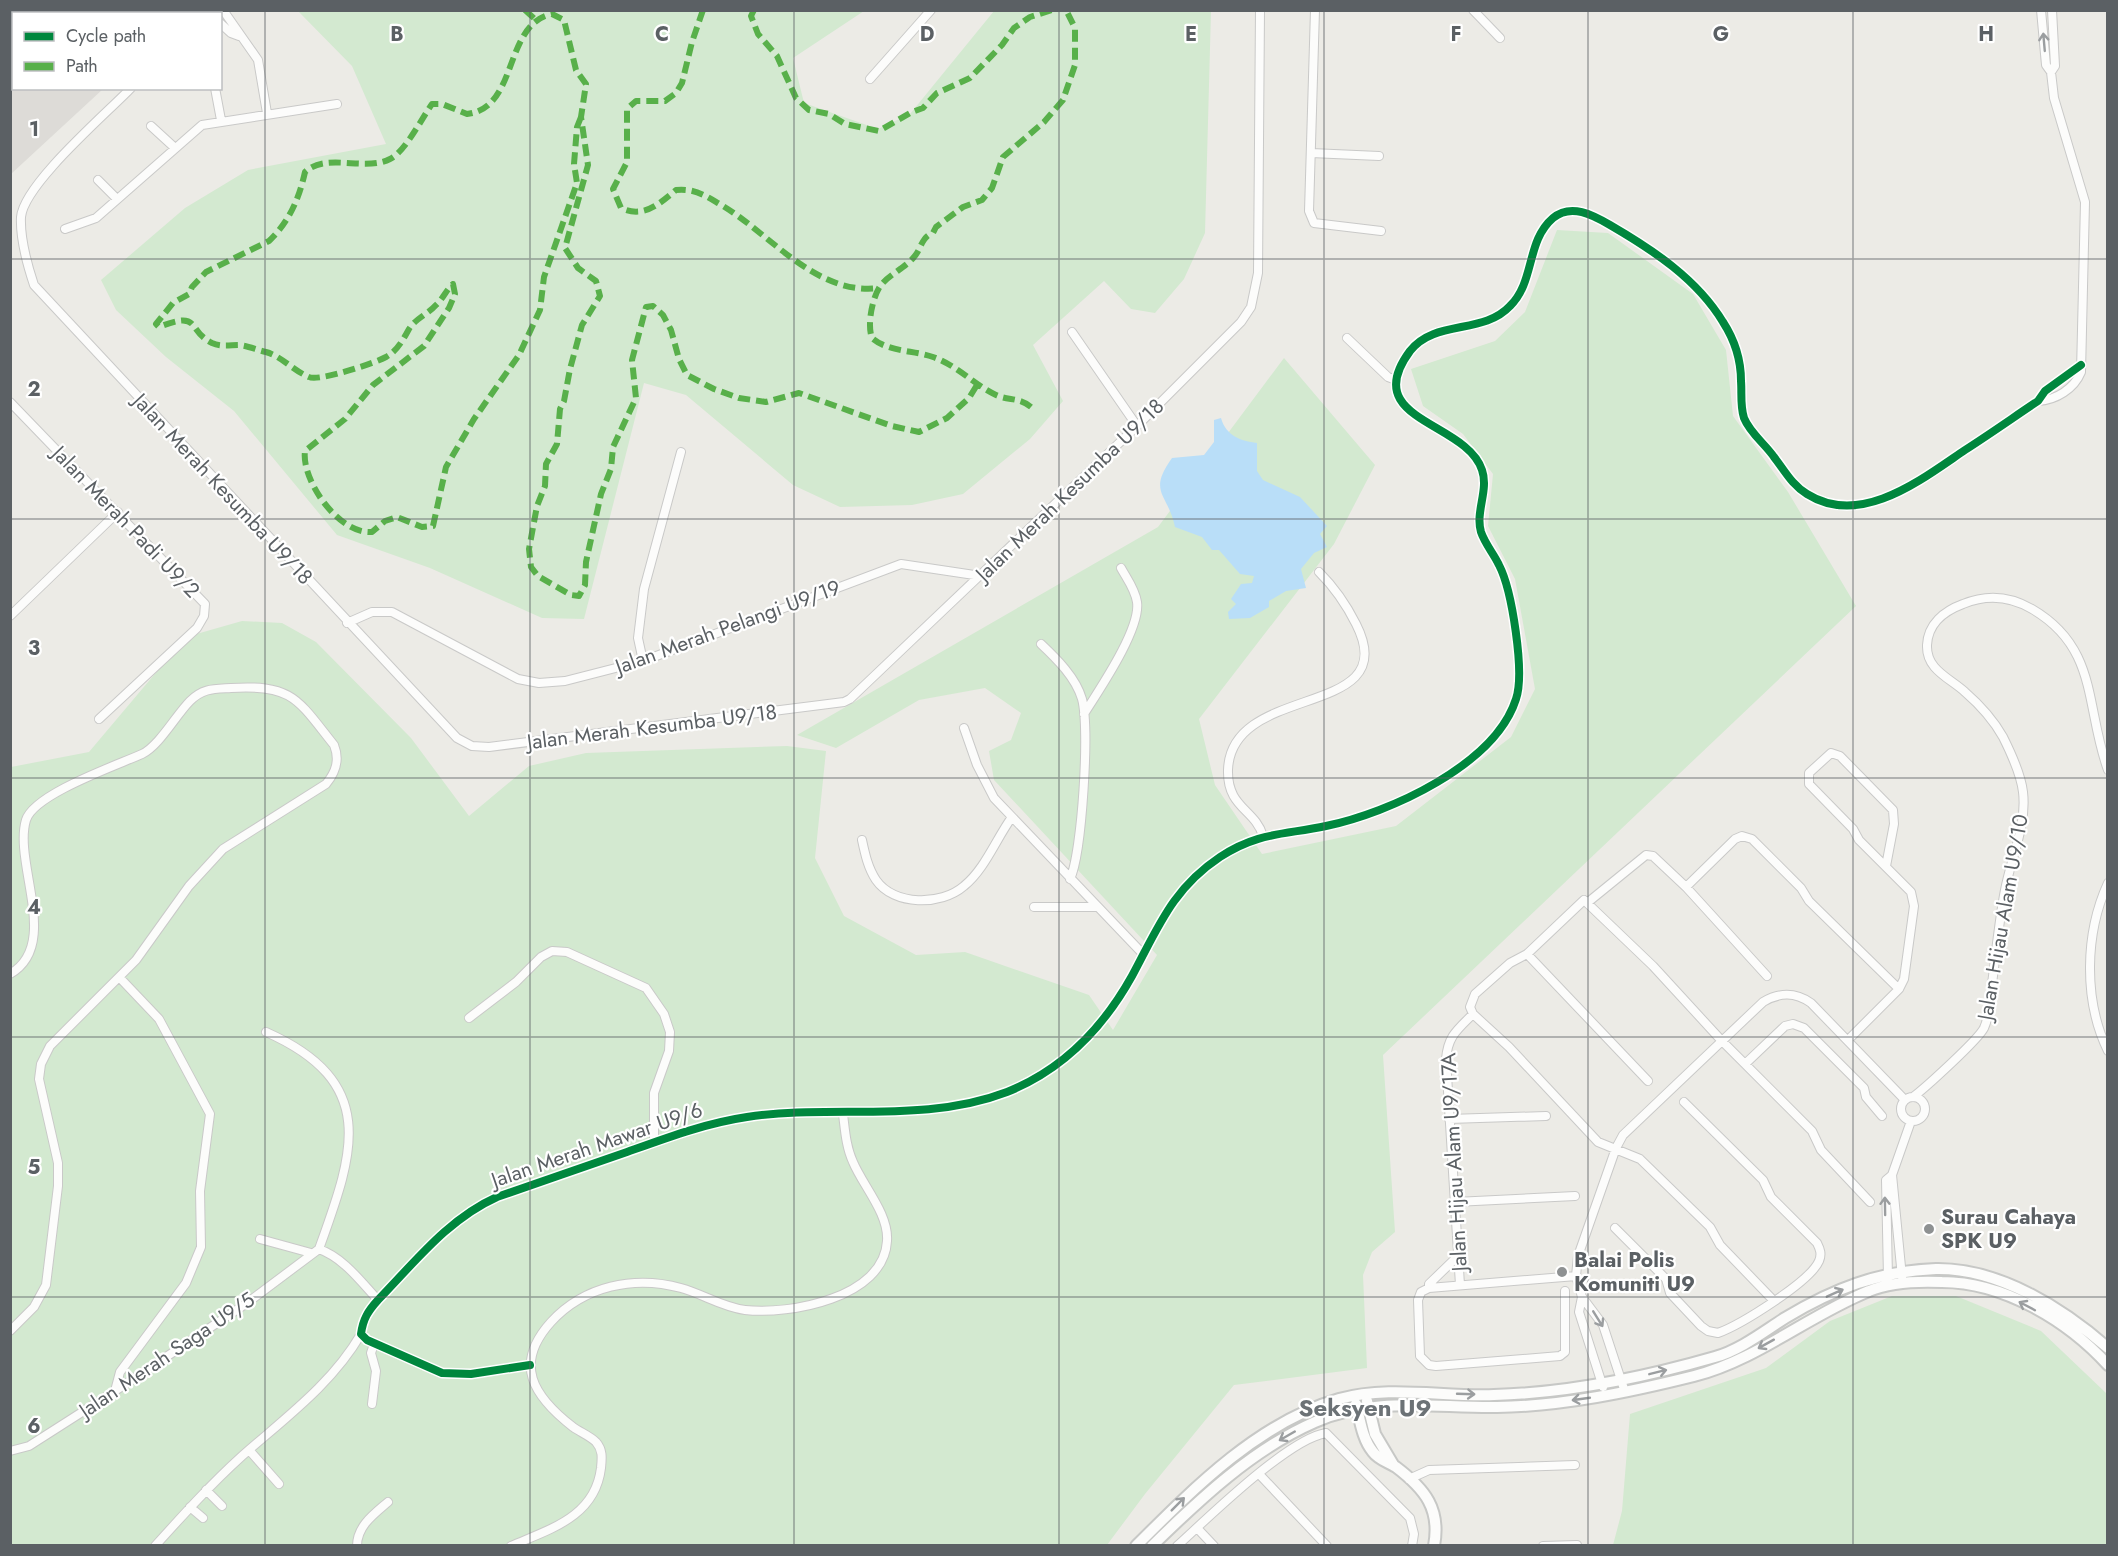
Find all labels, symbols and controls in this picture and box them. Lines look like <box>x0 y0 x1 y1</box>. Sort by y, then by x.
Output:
legend <box>12 12 222 90</box>
text: B <box>390 20 404 49</box>
text: C <box>655 20 669 49</box>
text: D <box>920 20 934 49</box>
text: E <box>1185 20 1197 49</box>
text: F <box>1450 20 1462 49</box>
text: G <box>1713 20 1729 49</box>
text: H <box>1978 20 1994 49</box>
text: Cycle path <box>66 23 146 49</box>
one-way arrow <box>2038 33 2049 52</box>
text: Path <box>66 53 98 79</box>
text: 1 <box>29 115 39 144</box>
text: 2 <box>27 375 41 404</box>
street label: Jalan Merah Kesumba U9/18 <box>124 385 320 591</box>
street label: Jalan Merah Kesumba U9/18 <box>967 392 1171 590</box>
street label: Jalan Merah Padi U9/2 <box>43 437 207 605</box>
street label: Jalan Merah Pelangi U9/19 <box>609 572 845 683</box>
text: 3 <box>28 634 40 663</box>
street label: Jalan Merah Kesumba U9/18 <box>522 697 779 758</box>
street label: Jalan Hijau Alam U9/10 <box>1970 812 2036 1025</box>
text: 4 <box>27 893 41 922</box>
street label: Jalan Hijau Alam U9/17A <box>1433 1052 1475 1275</box>
street label: Jalan Merah Mawar U9/6 <box>485 1095 707 1196</box>
text: 5 <box>28 1153 41 1182</box>
one-way arrow <box>1880 1197 1891 1217</box>
place label: Surau Cahaya SPK U9 <box>1941 1202 2076 1256</box>
marker: Surau Cahaya SPK U9 <box>1922 1222 1936 1236</box>
place label: Balai Polis Komuniti U9 <box>1574 1245 1695 1299</box>
marker: Balai Polis Komuniti U9 <box>1555 1265 1569 1279</box>
street label: Jalan Merah Saga U9/5 <box>71 1285 261 1427</box>
one-way arrow <box>1825 1287 1844 1298</box>
one-way arrow <box>2018 1299 2036 1311</box>
one-way arrow <box>1593 1310 1605 1327</box>
one-way arrow <box>1758 1338 1775 1350</box>
one-way arrow <box>1649 1365 1668 1377</box>
one-way arrow <box>1455 1389 1475 1400</box>
district label: Seksyen U9 <box>1298 1390 1432 1425</box>
one-way arrow <box>1571 1394 1591 1405</box>
text: 6 <box>27 1412 41 1441</box>
one-way arrow <box>1279 1431 1296 1443</box>
one-way arrow <box>1170 1497 1185 1512</box>

